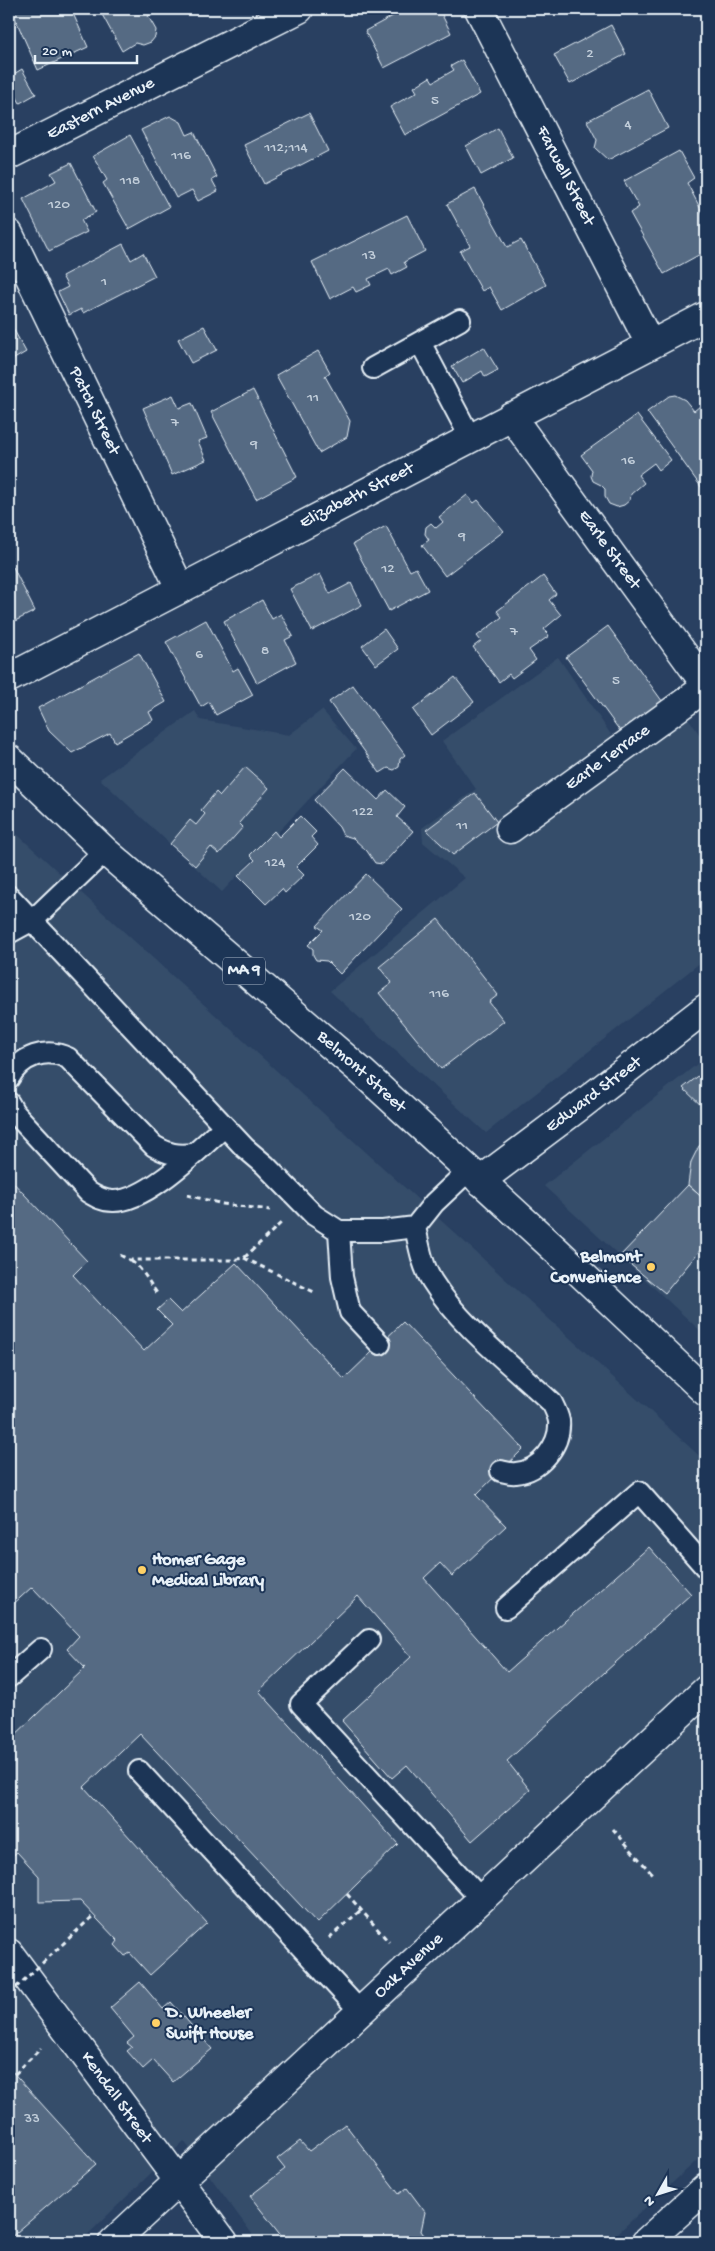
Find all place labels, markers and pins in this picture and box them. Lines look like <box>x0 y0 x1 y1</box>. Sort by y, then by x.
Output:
place label: Belmont Convenience <box>549 1247 643 1289</box>
marker: Belmont Convenience <box>645 1261 657 1273</box>
place label: Homer Gage Medical Library <box>152 1550 264 1592</box>
marker: Homer Gage Medical Library <box>136 1564 148 1576</box>
place label: D. Wheeler Swift House <box>164 2003 254 2045</box>
marker: D. Wheeler Swift House <box>150 2017 162 2029</box>

